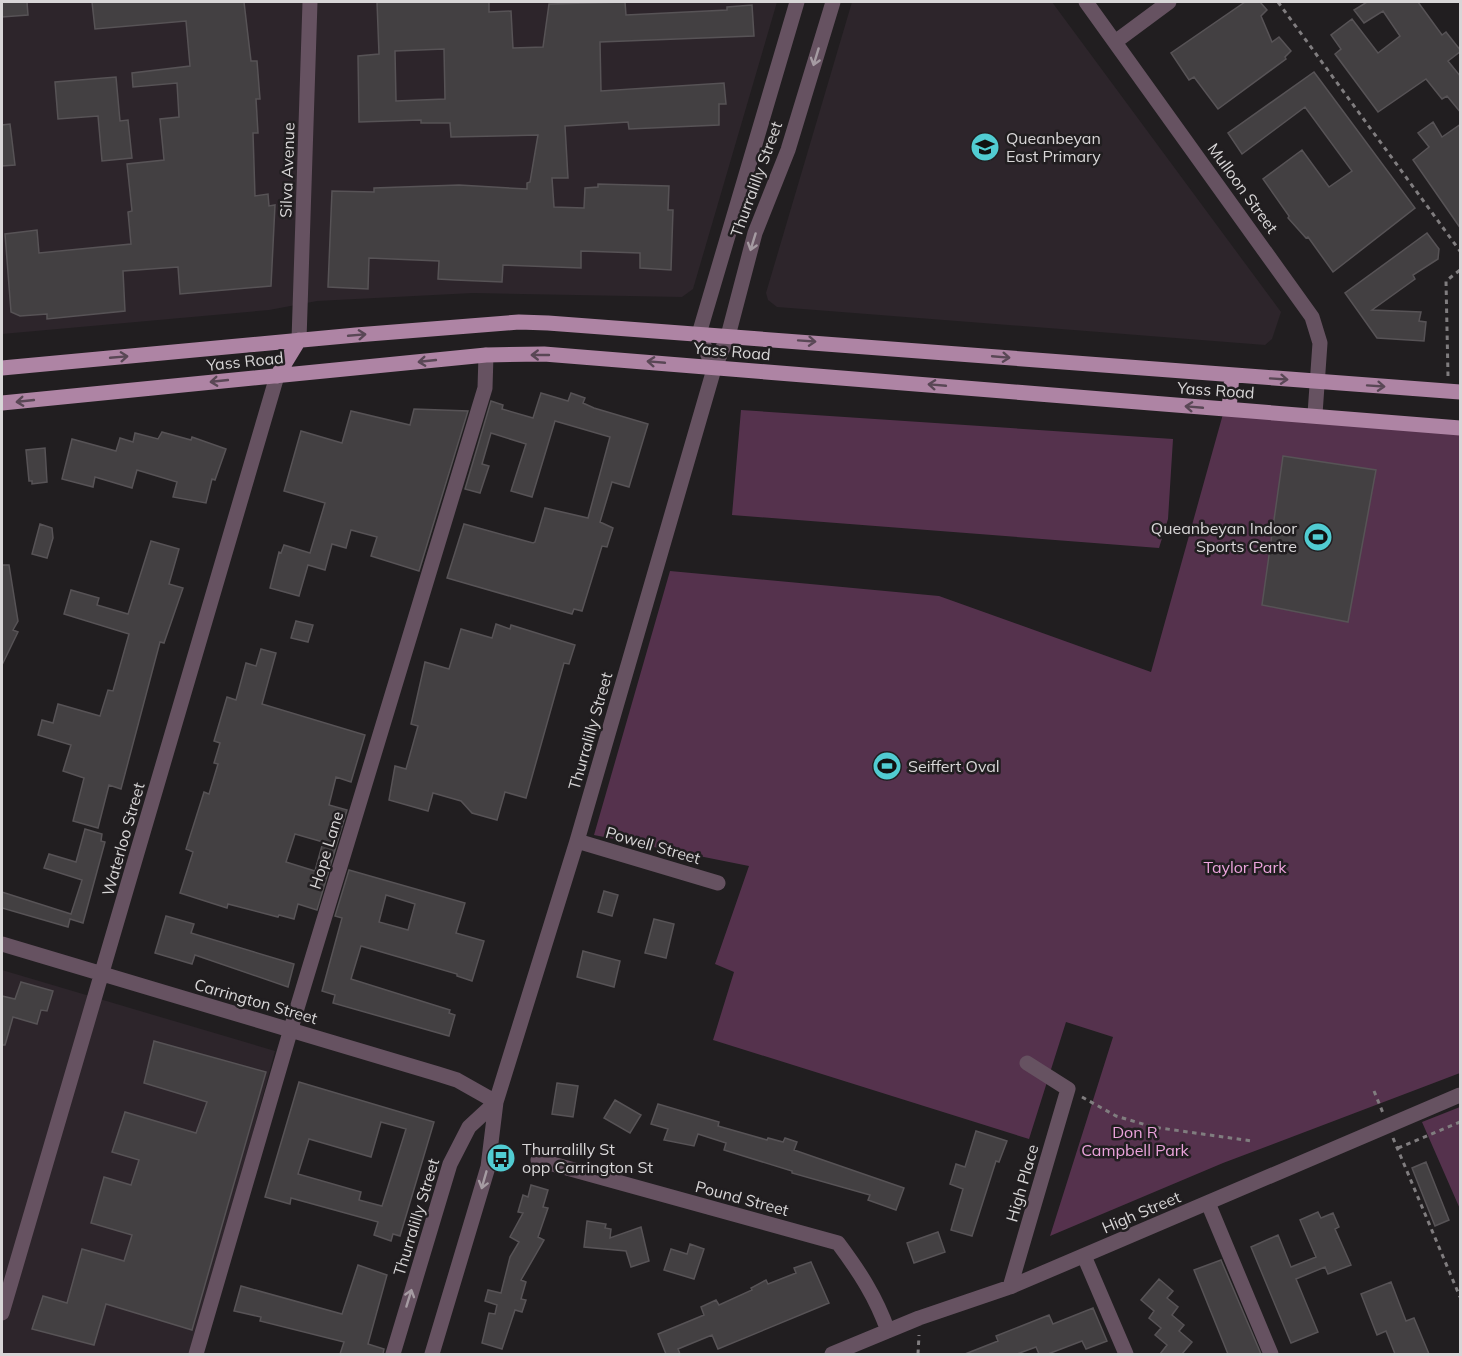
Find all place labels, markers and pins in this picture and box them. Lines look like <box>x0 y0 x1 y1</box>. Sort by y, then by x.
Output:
place label: Queanbeyan East Primary <box>1006 128 1101 166</box>
school or university icon: Queanbeyan East Primary <box>969 131 1001 163</box>
place label: Queanbeyan Indoor Sports Centre <box>1151 518 1297 556</box>
sports icon: Queanbeyan Indoor Sports Centre <box>1302 521 1334 553</box>
sports icon: Seiffert Oval <box>871 750 903 782</box>
place label: Seiffert Oval <box>908 756 1000 776</box>
place label: Thurralilly St opp Carrington St <box>522 1139 653 1177</box>
bus stop icon: Thurralilly St opp Carrington St <box>485 1142 517 1174</box>

